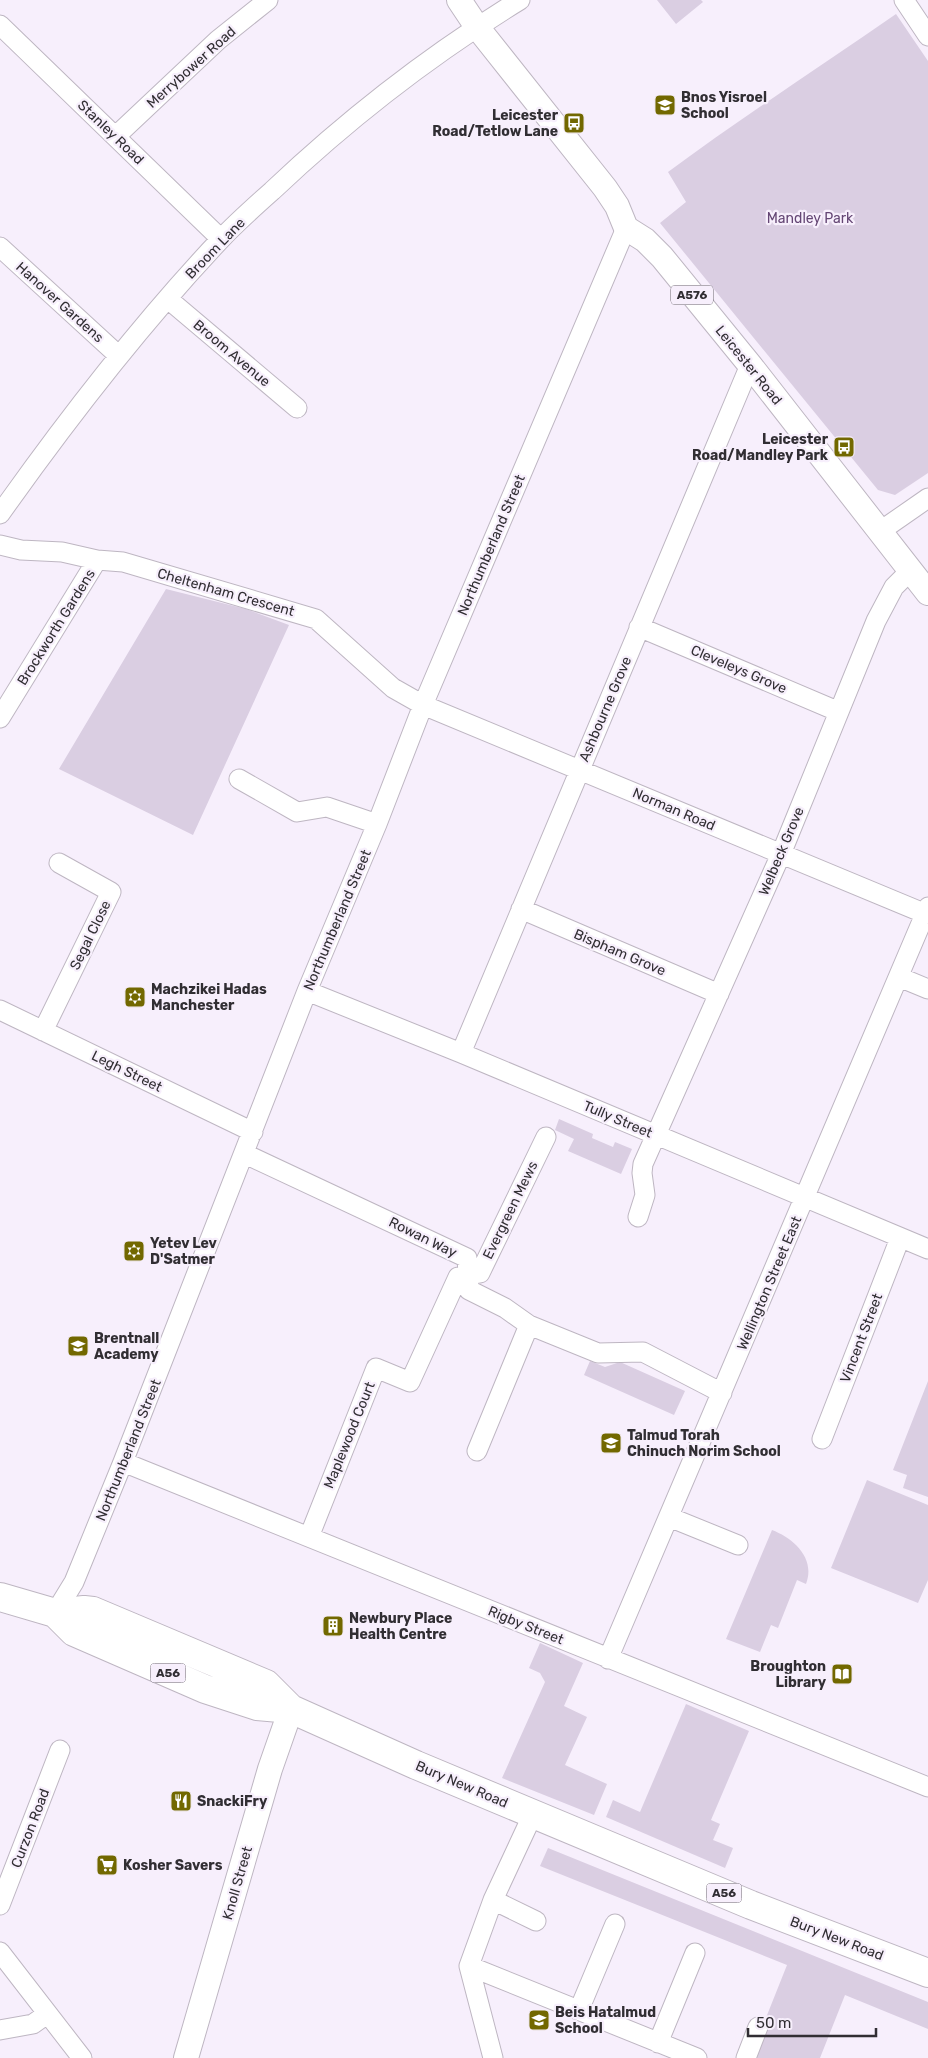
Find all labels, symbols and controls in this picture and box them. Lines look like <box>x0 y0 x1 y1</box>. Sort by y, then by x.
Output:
street label: Merrybower Road <box>143 23 239 112</box>
place label: Bnos Yisroel School <box>681 89 767 122</box>
school or university icon: Bnos Yisroel School <box>653 93 677 117</box>
street label: Stanley Road <box>74 97 147 168</box>
place label: Leicester Road/Tetlow Lane <box>432 107 559 140</box>
bus stop icon: Leicester Road/Tetlow Lane <box>562 111 586 135</box>
park label: Mandley Park <box>767 210 854 227</box>
street label: Broom Lane <box>182 214 249 282</box>
street label: Hanover Gardens <box>12 259 107 346</box>
road number: A576 <box>671 286 713 304</box>
street label: Broom Avenue <box>190 316 274 391</box>
street label: Leicester Road <box>712 322 786 408</box>
place label: Leicester Road/Mandley Park <box>692 431 829 464</box>
bus stop icon: Leicester Road/Mandley Park <box>832 435 856 459</box>
street label: Northumberland Street <box>454 472 529 618</box>
street label: Cheltenham Crescent <box>155 565 297 620</box>
street label: Brockworth Gardens <box>14 566 99 688</box>
street label: Cleveleys Grove <box>688 642 789 697</box>
street label: Ashbourne Grove <box>576 654 635 764</box>
street label: Norman Road <box>630 784 718 835</box>
street label: Welbeck Grove <box>755 804 808 898</box>
street label: Northumberland Street <box>300 847 375 993</box>
street label: Segal Close <box>66 898 115 973</box>
street label: Bispham Grove <box>571 925 668 980</box>
place label: Machzikei Hadas Manchester <box>151 981 267 1014</box>
synagogue icon: Machzikei Hadas Manchester <box>123 985 147 1009</box>
street label: Legh Street <box>89 1047 165 1096</box>
street label: Tully Street <box>581 1097 655 1142</box>
street label: Evergreen Mews <box>479 1158 542 1262</box>
street label: Wellington Street East <box>734 1213 806 1353</box>
street label: Rowan Way <box>386 1214 460 1261</box>
place label: Yetev Lev D'Satmer <box>150 1235 217 1268</box>
synagogue icon: Yetev Lev D'Satmer <box>122 1239 146 1263</box>
street label: Vincent Street <box>837 1291 886 1385</box>
place label: Brentnall Academy <box>94 1330 159 1363</box>
school or university icon: Brentnall Academy <box>66 1334 90 1358</box>
street label: Northumberland Street <box>92 1376 165 1524</box>
street label: Maplewood Court <box>320 1379 379 1491</box>
place label: Talmud Torah Chinuch Norim School <box>627 1427 781 1460</box>
school or university icon: Talmud Torah Chinuch Norim School <box>599 1431 623 1455</box>
street label: Rigby Street <box>485 1603 567 1649</box>
place label: Newbury Place Health Centre <box>349 1610 452 1643</box>
building icon: Newbury Place Health Centre <box>321 1614 345 1638</box>
place label: Broughton Library <box>750 1658 827 1691</box>
library icon: Broughton Library <box>830 1662 854 1686</box>
road number: A56 <box>150 1664 186 1682</box>
street label: Bury New Road <box>413 1757 511 1812</box>
street label: Curzon Road <box>8 1786 53 1870</box>
restaurant icon: SnackiFry <box>169 1789 193 1813</box>
place label: SnackiFry <box>197 1793 268 1810</box>
street label: Knoll Street <box>219 1844 256 1922</box>
supermarket icon: Kosher Savers <box>95 1853 119 1877</box>
place label: Kosher Savers <box>123 1857 223 1874</box>
road number: A56 <box>706 1884 742 1902</box>
street label: Bury New Road <box>788 1913 886 1964</box>
place label: Beis Hatalmud School <box>555 2004 656 2037</box>
scale bar <box>748 2006 876 2038</box>
school or university icon: Beis Hatalmud School <box>527 2008 551 2032</box>
text: 50 m <box>756 2014 791 2032</box>

